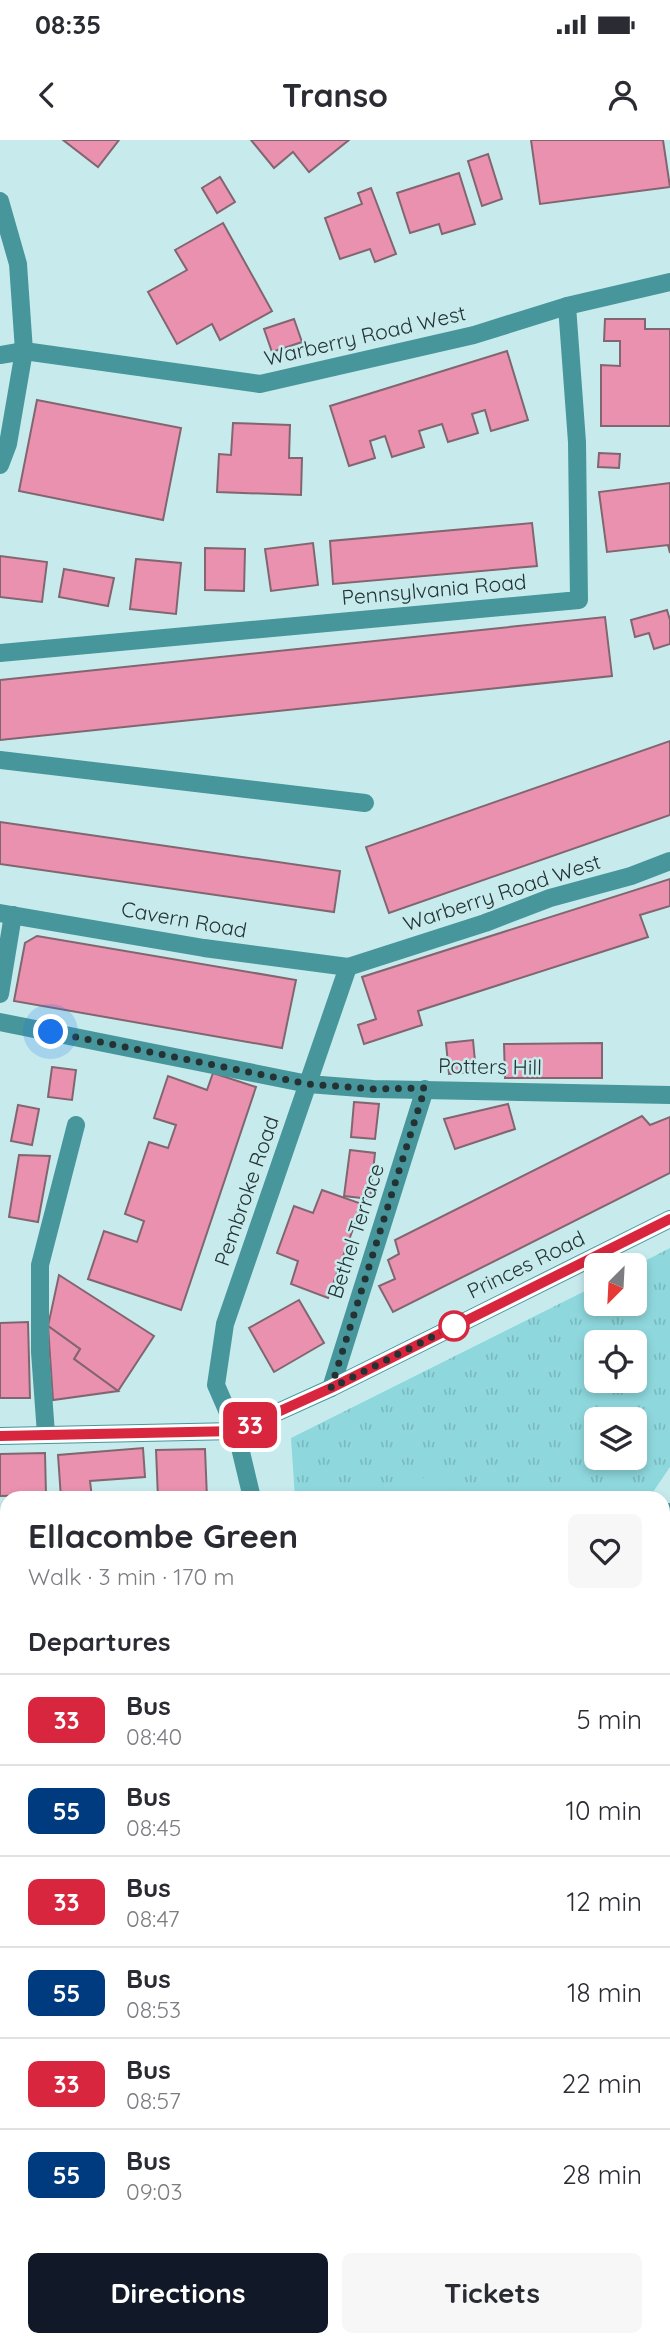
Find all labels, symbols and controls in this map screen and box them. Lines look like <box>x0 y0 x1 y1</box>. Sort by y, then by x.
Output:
text: 08:35 <box>35 8 101 41</box>
text: Transo <box>282 75 388 115</box>
icon: back <box>28 76 66 114</box>
icon: person <box>604 76 642 114</box>
street label: Warberry Road West <box>262 299 468 371</box>
street label: Pennsylvania Road <box>340 568 527 610</box>
street label: Warberry Road West <box>400 848 604 936</box>
street label: Cavern Road <box>119 895 249 943</box>
your location <box>33 1014 68 1049</box>
street label: Potters Hill <box>438 1052 542 1080</box>
street label: Pembroke Road <box>208 1112 284 1269</box>
street label: Bethel Terrace <box>321 1160 389 1301</box>
street label: Princes Road <box>462 1224 589 1304</box>
north arrow <box>584 1253 648 1316</box>
map controls <box>584 1253 647 1470</box>
unlabelled marker <box>439 1311 469 1341</box>
button: locate <box>584 1330 647 1393</box>
line badge: 33 <box>218 1402 282 1448</box>
button: layers <box>584 1407 647 1470</box>
text: 33 <box>237 1410 263 1440</box>
button: heart <box>568 1514 642 1588</box>
text: Ellacombe Green <box>28 1515 298 1556</box>
text: Walk · 3 min · 170 m <box>28 1562 234 1591</box>
text: Departures <box>28 1625 171 1658</box>
text: Bus <box>126 1689 171 1722</box>
text: 5 min <box>576 1703 642 1736</box>
text: 33 <box>54 1705 79 1735</box>
text: 08:40 <box>126 1722 182 1751</box>
text: Bus <box>126 1780 171 1813</box>
text: 10 min <box>566 1794 642 1827</box>
text: 55 <box>53 1796 80 1826</box>
text: 08:45 <box>126 1813 181 1842</box>
text: Bus <box>126 1871 171 1904</box>
text: 12 min <box>567 1885 642 1918</box>
text: 33 <box>54 1887 79 1917</box>
text: 08:47 <box>126 1904 180 1933</box>
text: Bus <box>126 1962 171 1995</box>
text: 18 min <box>567 1976 642 2009</box>
text: 55 <box>53 1978 80 2008</box>
text: 08:53 <box>126 1995 181 2024</box>
text: Bus <box>126 2053 171 2086</box>
text: 22 min <box>562 2067 642 2100</box>
text: 33 <box>54 2069 79 2099</box>
text: 08:57 <box>126 2086 181 2115</box>
text: Bus <box>126 2144 171 2177</box>
text: 28 min <box>562 2158 642 2191</box>
text: 55 <box>53 2160 80 2190</box>
text: 09:03 <box>126 2177 183 2206</box>
button: Directions <box>28 2253 328 2333</box>
button: Tickets <box>342 2253 642 2333</box>

